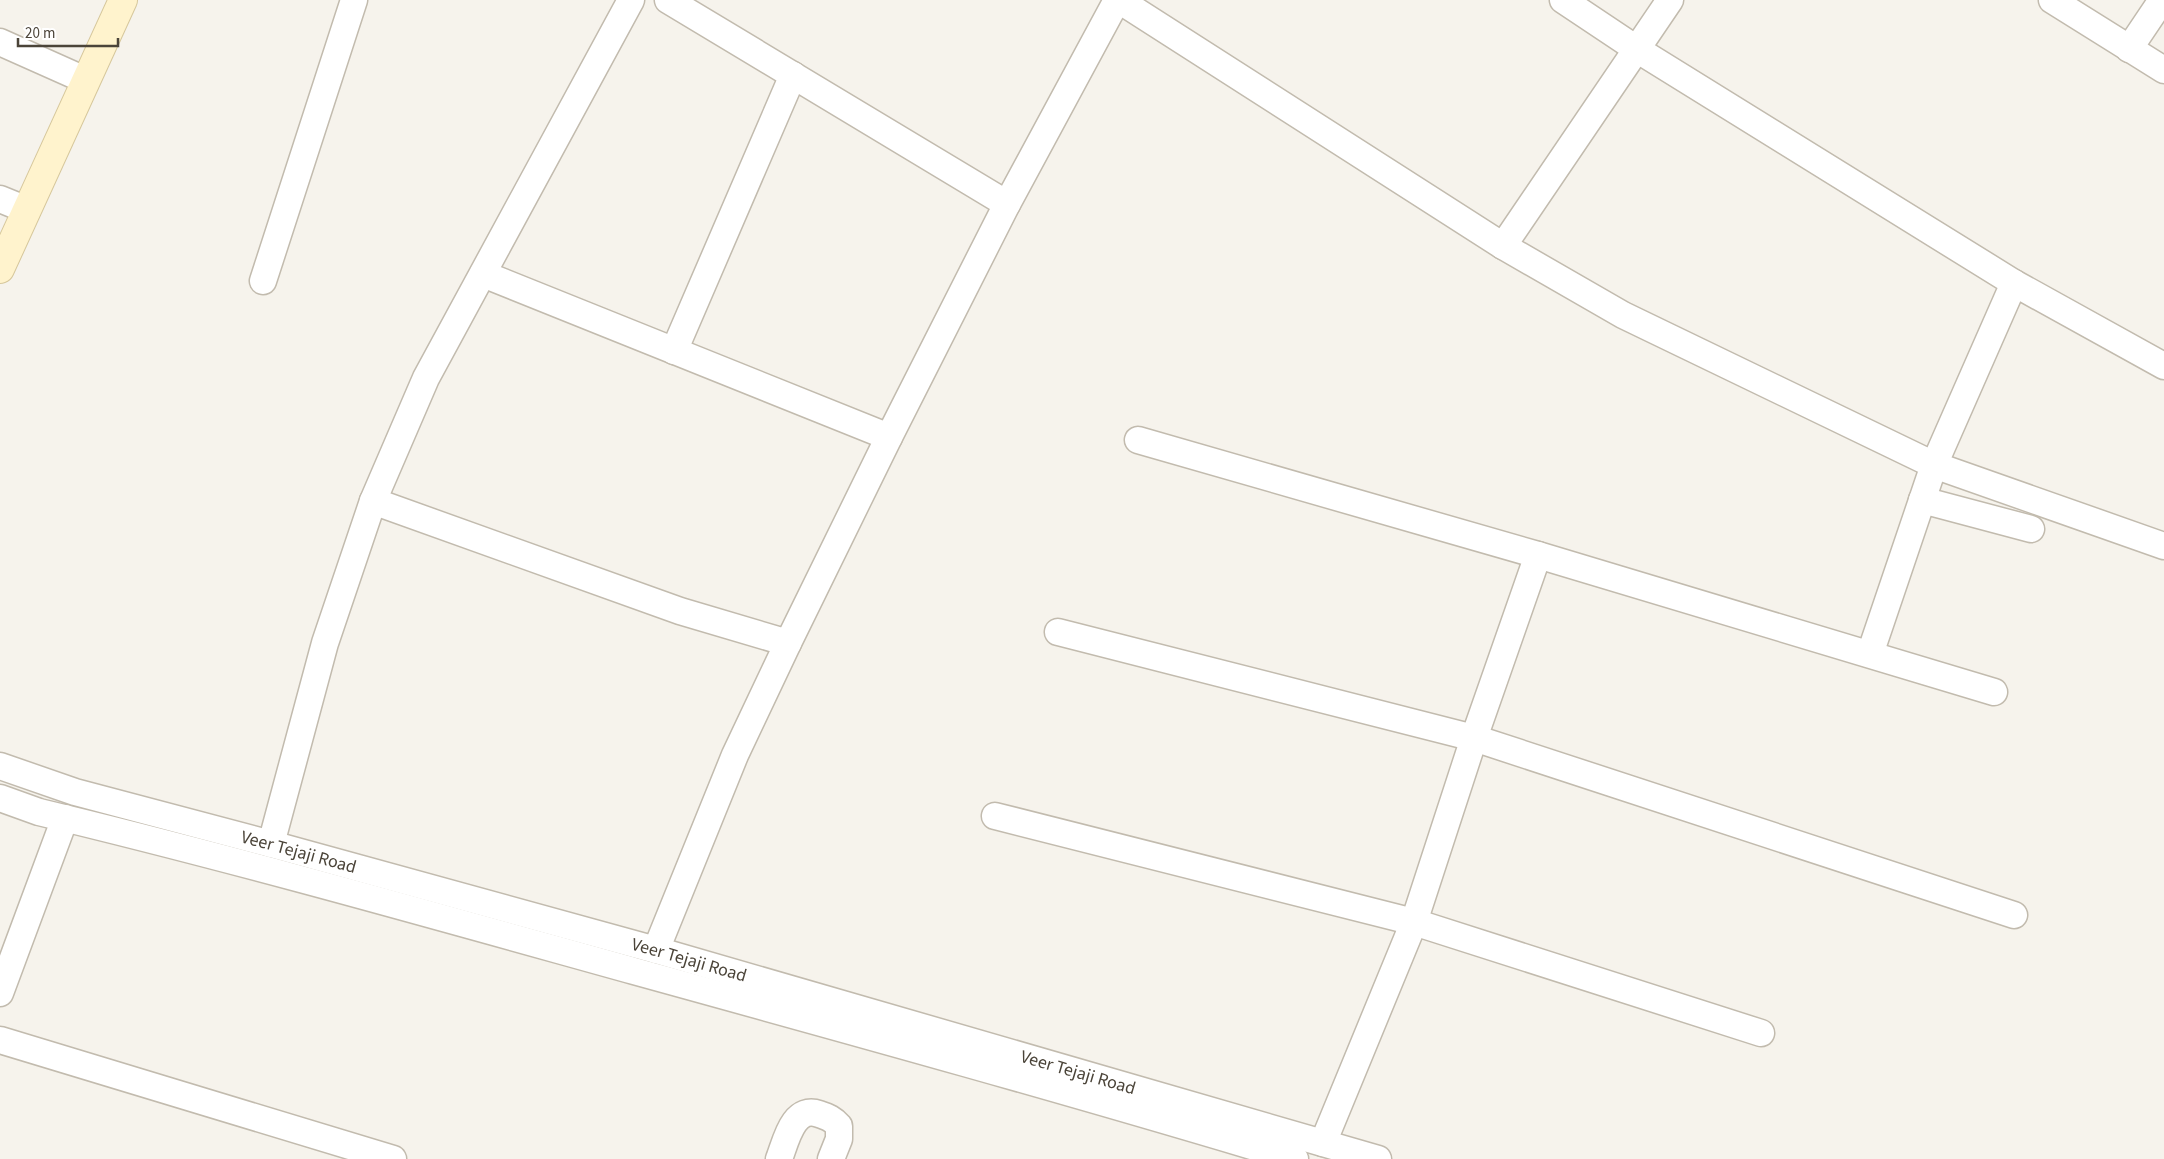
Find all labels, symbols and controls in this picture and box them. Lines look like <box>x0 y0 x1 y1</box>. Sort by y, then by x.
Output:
scale bar <box>18 15 118 47</box>
text: 20 m <box>25 23 55 44</box>
street label: Veer Tejaji Road <box>238 825 359 880</box>
street label: Veer Tejaji Road <box>629 932 750 989</box>
street label: Veer Tejaji Road <box>1017 1044 1139 1101</box>

